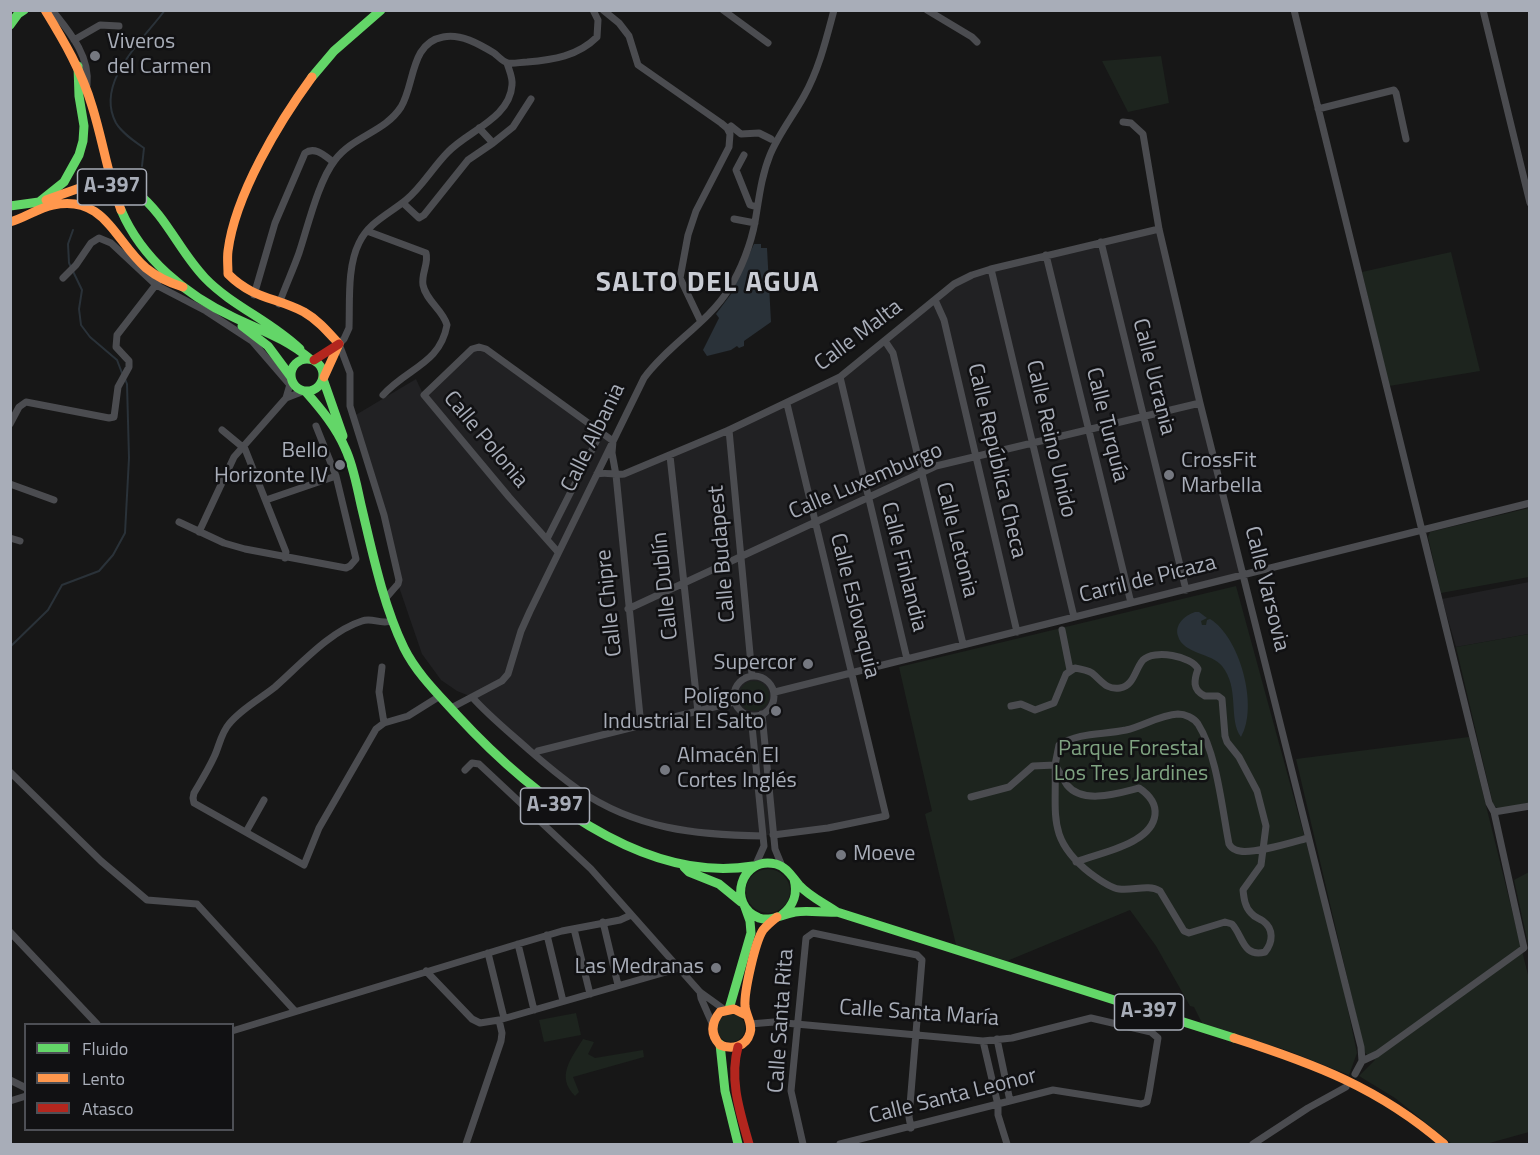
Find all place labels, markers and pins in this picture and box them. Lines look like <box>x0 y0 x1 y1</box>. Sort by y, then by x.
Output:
place label: Viveros del Carmen <box>107 30 212 82</box>
marker: Viveros del Carmen <box>88 49 102 63</box>
place label: Bello Horizonte IV <box>214 439 328 490</box>
place label: CrossFit Marbella <box>1181 449 1262 500</box>
marker: Bello Horizonte IV <box>333 458 347 472</box>
marker: CrossFit Marbella <box>1162 468 1176 482</box>
place label: Supercor <box>714 651 796 677</box>
marker: Supercor <box>801 657 815 671</box>
place label: Polígono Industrial El Salto <box>603 685 764 736</box>
marker: Polígono Industrial El Salto <box>769 704 783 718</box>
place label: Almacén El Cortes Inglés <box>677 744 797 796</box>
marker: Almacén El Cortes Inglés <box>658 763 672 777</box>
place label: Moeve <box>853 842 915 868</box>
marker: Moeve <box>834 848 848 862</box>
place label: Las Medranas <box>575 955 704 981</box>
marker: Las Medranas <box>709 961 723 975</box>

